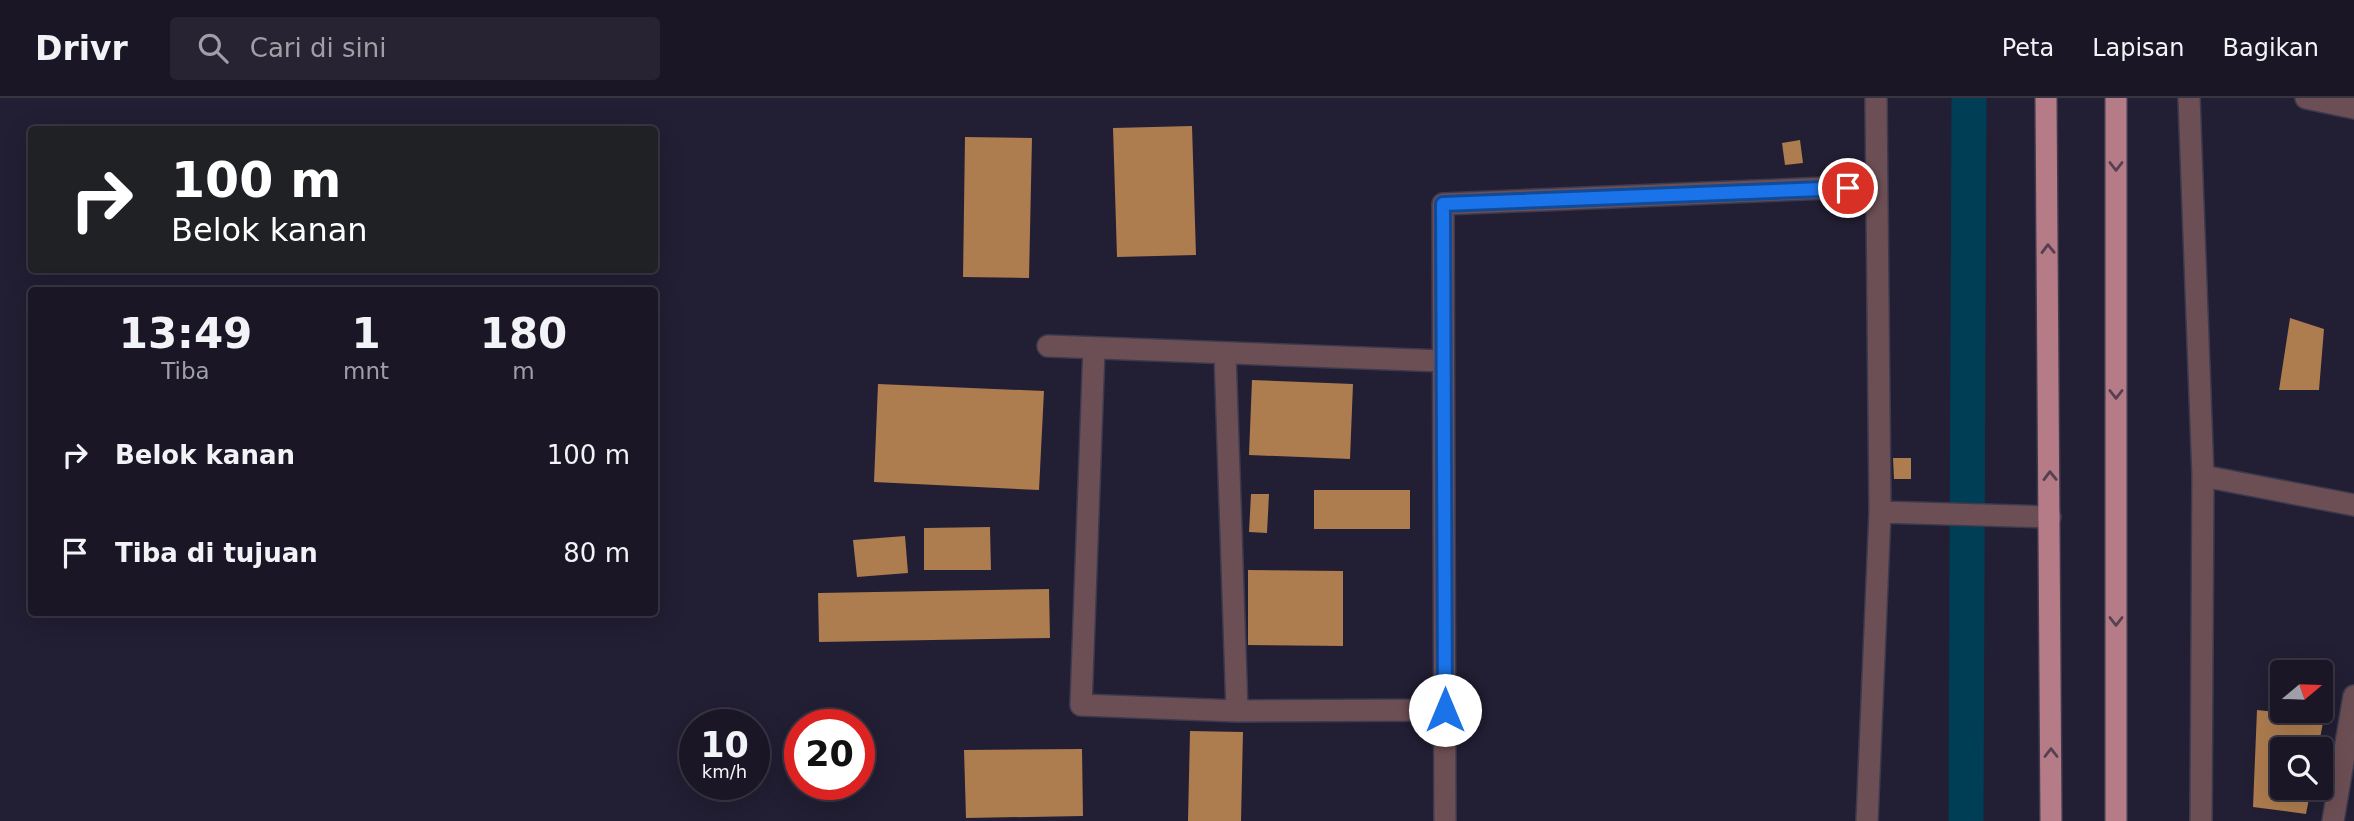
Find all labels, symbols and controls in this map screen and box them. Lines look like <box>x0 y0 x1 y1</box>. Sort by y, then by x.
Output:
search box <box>170 17 660 80</box>
text: Drivr <box>35 29 128 68</box>
icon: search <box>194 29 232 67</box>
text: Cari di sini <box>250 33 387 63</box>
text: Peta <box>2002 34 2054 62</box>
text: Lapisan <box>2092 34 2185 62</box>
text: Bagikan <box>2223 34 2319 62</box>
text: 100 m <box>171 152 341 209</box>
icon: right <box>56 154 147 245</box>
pin <box>1818 158 1878 218</box>
one-way arrow <box>2108 161 2124 172</box>
icon: arrive <box>1829 169 1867 207</box>
text: Belok kanan <box>171 211 368 249</box>
one-way arrow <box>2040 243 2056 254</box>
text: 13:49 <box>119 309 252 358</box>
text: 1 <box>351 309 381 358</box>
text: 180 <box>480 309 567 358</box>
text: Tiba <box>161 358 210 384</box>
text: mnt <box>343 358 389 384</box>
text: m <box>512 358 535 384</box>
one-way arrow <box>2108 389 2124 399</box>
icon: right <box>56 436 94 474</box>
text: Belok kanan <box>115 440 295 470</box>
text: 100 m <box>547 440 630 470</box>
one-way arrow <box>2042 471 2058 481</box>
icon: arrive <box>56 534 94 572</box>
text: Tiba di tujuan <box>115 538 318 568</box>
text: 80 m <box>563 538 630 568</box>
one-way arrow <box>2108 616 2124 627</box>
north arrow <box>2270 660 2333 723</box>
map controls <box>2270 660 2333 800</box>
position arrow <box>1408 673 1482 747</box>
speed limit sign: 20 <box>784 709 875 800</box>
text: 10 <box>700 725 749 765</box>
button: search <box>2270 737 2333 800</box>
one-way arrow <box>2043 747 2059 758</box>
text: km/h <box>702 761 747 782</box>

